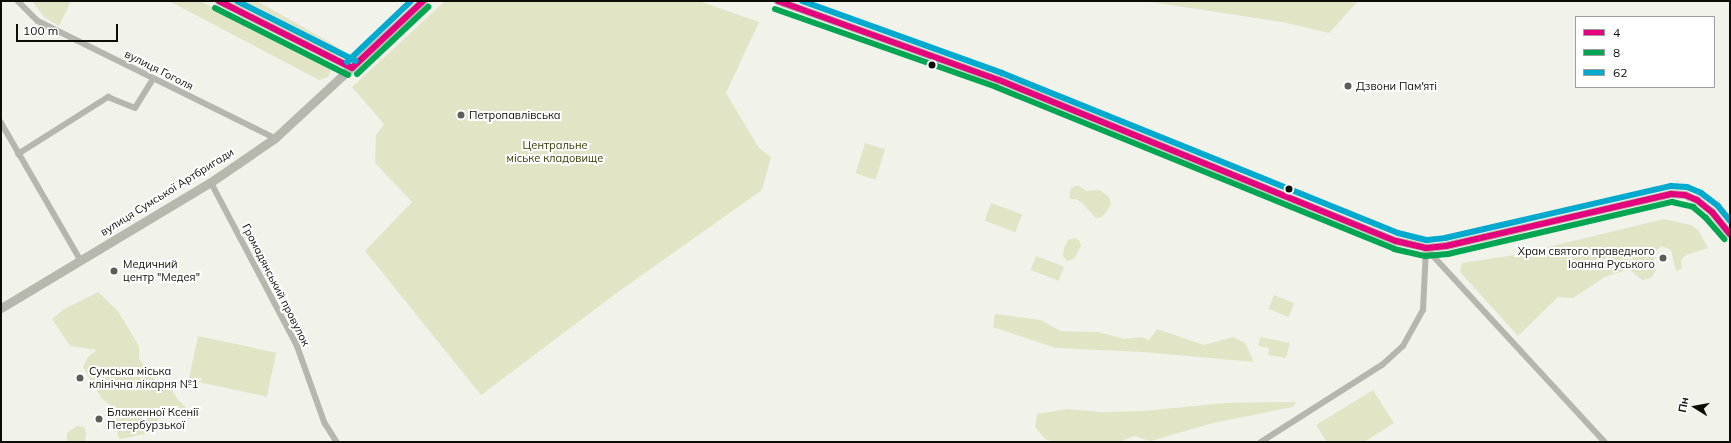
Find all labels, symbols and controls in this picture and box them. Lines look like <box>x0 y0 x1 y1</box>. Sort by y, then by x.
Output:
scale bar <box>18 16 120 42</box>
legend <box>1575 16 1715 88</box>
text: 100 m <box>23 23 58 38</box>
text: 4 <box>1613 25 1620 40</box>
text: 8 <box>1613 45 1620 60</box>
street label: вулиця Гоголя <box>122 47 196 93</box>
unlabelled marker <box>927 60 937 70</box>
text: 62 <box>1613 65 1627 80</box>
place label: Дзвони Пам'яті <box>1356 79 1437 93</box>
marker: Дзвони Пам'яті <box>1343 81 1353 91</box>
place label: Петропавлівська <box>469 108 561 122</box>
marker: Петропавлівська <box>456 110 466 120</box>
park label: Центральне міське кладовище <box>507 139 603 165</box>
street label: вулиця Сумської Артбригади <box>98 145 236 239</box>
unlabelled marker <box>1284 184 1294 194</box>
street label: Громадянський провулок <box>239 222 313 348</box>
place label: Храм святого праведного Іоанна Руського <box>1518 245 1655 271</box>
marker: Храм святого праведного Іоанна Руського <box>1658 253 1668 263</box>
place label: Медичний центр "Медея" <box>123 258 200 284</box>
marker: Медичний центр "Медея" <box>108 265 120 277</box>
place label: Сумська міська клінічна лікарня №1 <box>89 365 198 391</box>
marker: Сумська міська клінічна лікарня №1 <box>74 372 86 384</box>
north arrow <box>1675 387 1715 427</box>
text: Пн <box>1675 396 1692 414</box>
place label: Блаженної Ксенії Петербурзької <box>107 406 199 432</box>
marker: Блаженної Ксенії Петербурзької <box>94 414 104 424</box>

